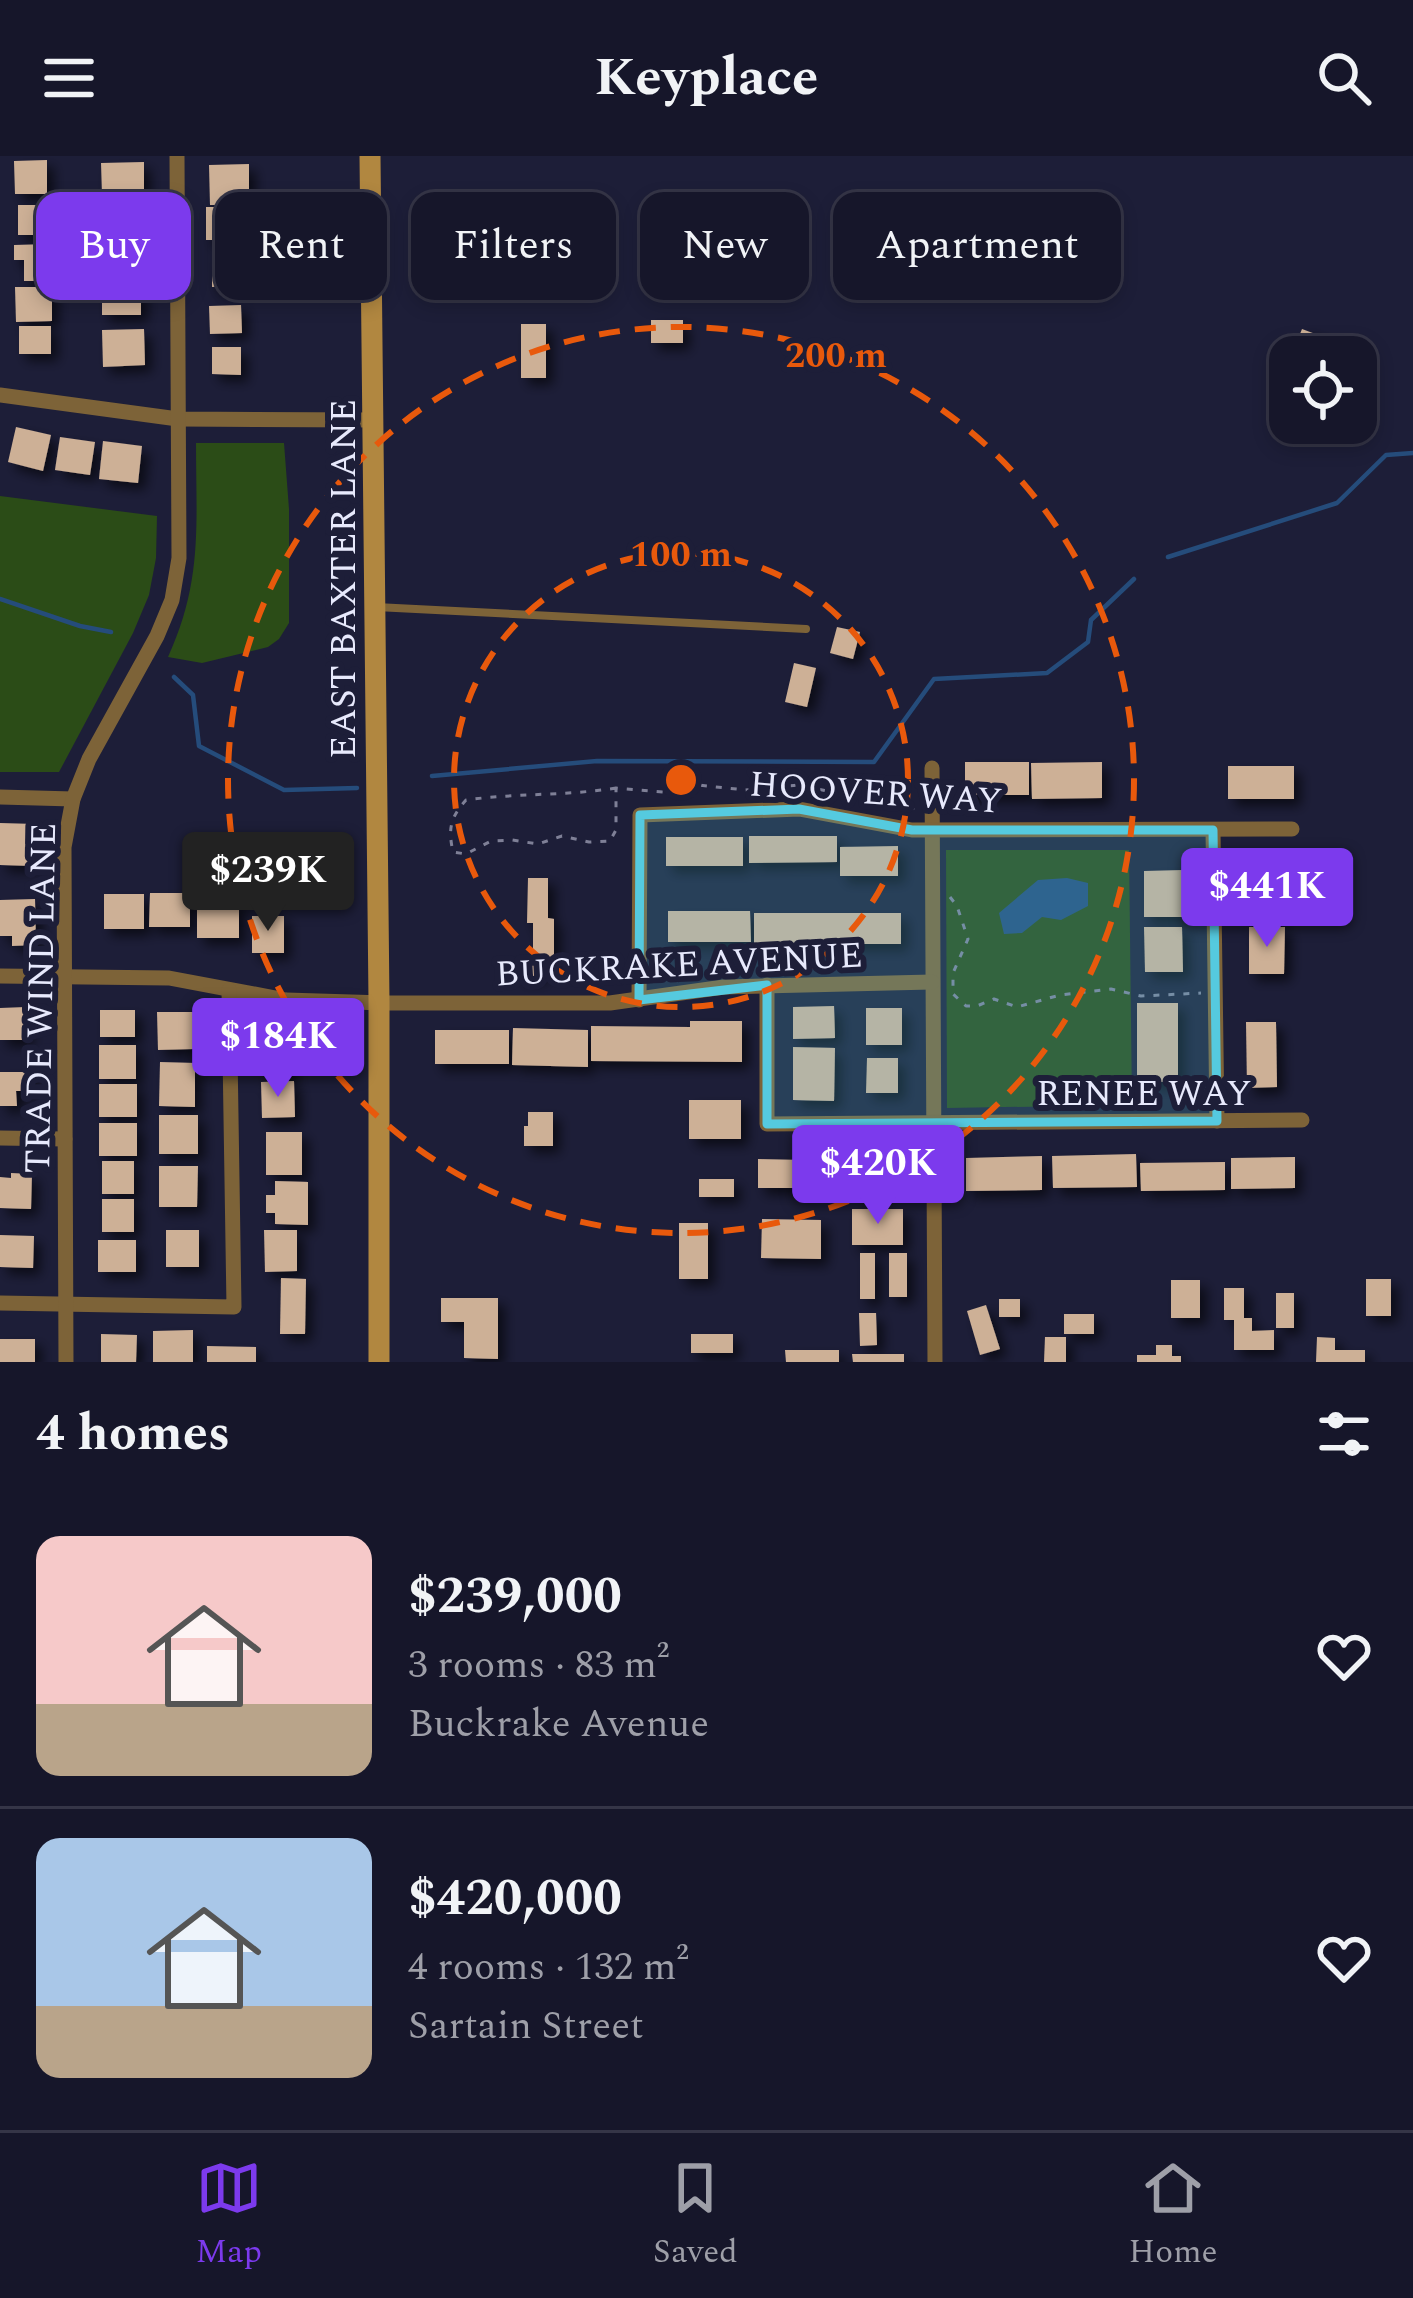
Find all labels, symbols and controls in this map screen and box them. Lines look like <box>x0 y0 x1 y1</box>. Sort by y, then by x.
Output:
text: Keyplace <box>594 37 819 119</box>
icon: menu <box>36 45 102 111</box>
icon: search <box>1311 45 1377 111</box>
chip: Buy <box>36 192 191 300</box>
chip: Rent <box>215 192 387 300</box>
chip: Filters <box>411 192 616 300</box>
chip: New <box>640 192 809 300</box>
chip: Apartment <box>833 192 1121 300</box>
text: 200 m <box>785 329 887 384</box>
map controls <box>1269 336 1377 444</box>
button: locate <box>1269 336 1377 444</box>
street label: EAST BAXTER LANE <box>317 399 372 759</box>
text: 100 m <box>630 528 732 583</box>
street label: HOOVER WAY <box>748 757 1004 830</box>
centre of rings <box>660 759 702 801</box>
street label: TRADE WIND LANE <box>11 822 72 1174</box>
pin: $239K <box>184 832 352 934</box>
text: $239K <box>209 841 327 900</box>
pin: $441K <box>1183 848 1351 950</box>
text: $441K <box>1208 857 1326 916</box>
street label: BUCKRAKE AVENUE <box>494 928 864 1003</box>
pin: $184K <box>194 998 362 1100</box>
text: $184K <box>219 1007 337 1066</box>
street label: RENEE WAY <box>1036 1067 1252 1122</box>
pin: $420K <box>794 1125 962 1227</box>
text: $420K <box>819 1134 937 1193</box>
text: 4 homes <box>36 1395 230 1473</box>
icon: filters <box>1311 1401 1377 1467</box>
text: $239,000 <box>408 1558 622 1636</box>
icon: home <box>132 1584 276 1728</box>
icon: heart <box>1311 1623 1377 1689</box>
text: 3 rooms · 83 m² <box>408 1636 669 1695</box>
text: Buckrake Avenue <box>408 1695 709 1754</box>
text: $420,000 <box>408 1860 622 1938</box>
icon: home <box>132 1886 276 2030</box>
icon: heart <box>1311 1925 1377 1991</box>
text: 4 rooms · 132 m² <box>408 1938 689 1997</box>
text: Sartain Street <box>408 1997 644 2056</box>
tab: Map <box>196 2155 262 2277</box>
tab: Saved <box>653 2155 738 2277</box>
tab: Home <box>1129 2155 1218 2277</box>

